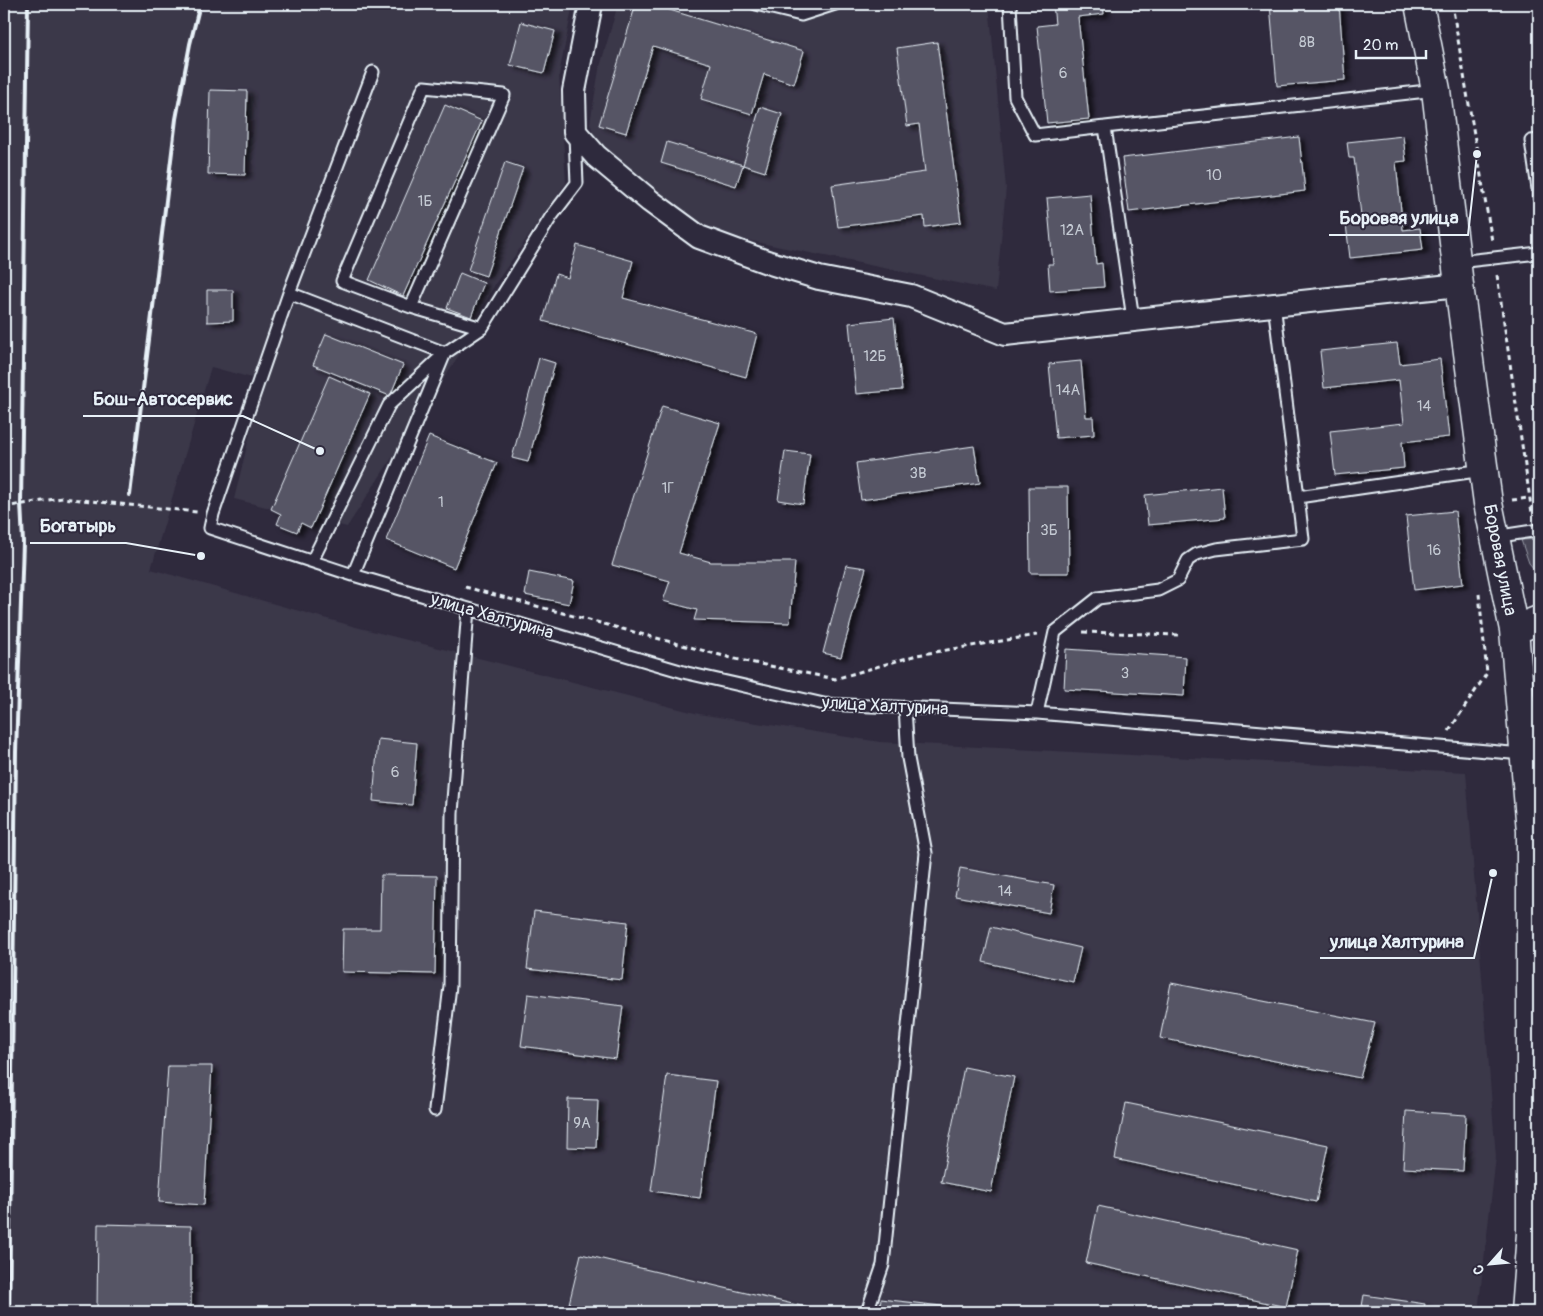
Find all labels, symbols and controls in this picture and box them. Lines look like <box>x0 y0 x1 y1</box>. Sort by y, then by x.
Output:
scale bar <box>1356 28 1426 60</box>
house number: 8В <box>1299 33 1315 52</box>
text: 20 m <box>1363 36 1398 55</box>
house number: 6 <box>1059 64 1067 83</box>
house number: 10 <box>1206 166 1222 185</box>
house number: 1Б <box>418 192 432 211</box>
callout: Боровая улица <box>1329 201 1468 235</box>
text: Боровая улица <box>1339 206 1459 230</box>
house number: 12А <box>1060 221 1084 240</box>
house number: 12Б <box>863 347 887 366</box>
house number: 14А <box>1056 381 1080 400</box>
callout: Бош-Автосервис <box>83 382 243 416</box>
text: Бош-Автосервис <box>93 387 233 411</box>
house number: 14 <box>1417 397 1432 416</box>
house number: 3В <box>910 464 926 483</box>
house number: 1Г <box>661 479 675 498</box>
house number: 1 <box>438 493 444 512</box>
street label: Боровая улица <box>1478 502 1522 618</box>
callout: Богатырь <box>30 509 126 543</box>
text: Богатырь <box>40 514 116 538</box>
house number: 3Б <box>1040 521 1058 540</box>
house number: 16 <box>1427 541 1441 560</box>
street label: улица Халтурина <box>427 587 556 645</box>
house number: 3 <box>1121 664 1129 683</box>
street label: улица Халтурина <box>820 691 949 721</box>
house number: 6 <box>391 763 399 782</box>
house number: 14 <box>998 882 1013 901</box>
callout: улица Халтурина <box>1320 924 1474 958</box>
text: улица Халтурина <box>1329 930 1464 954</box>
house number: 9А <box>573 1114 591 1133</box>
north arrow <box>1466 1238 1516 1288</box>
text: С <box>1469 1262 1488 1277</box>

